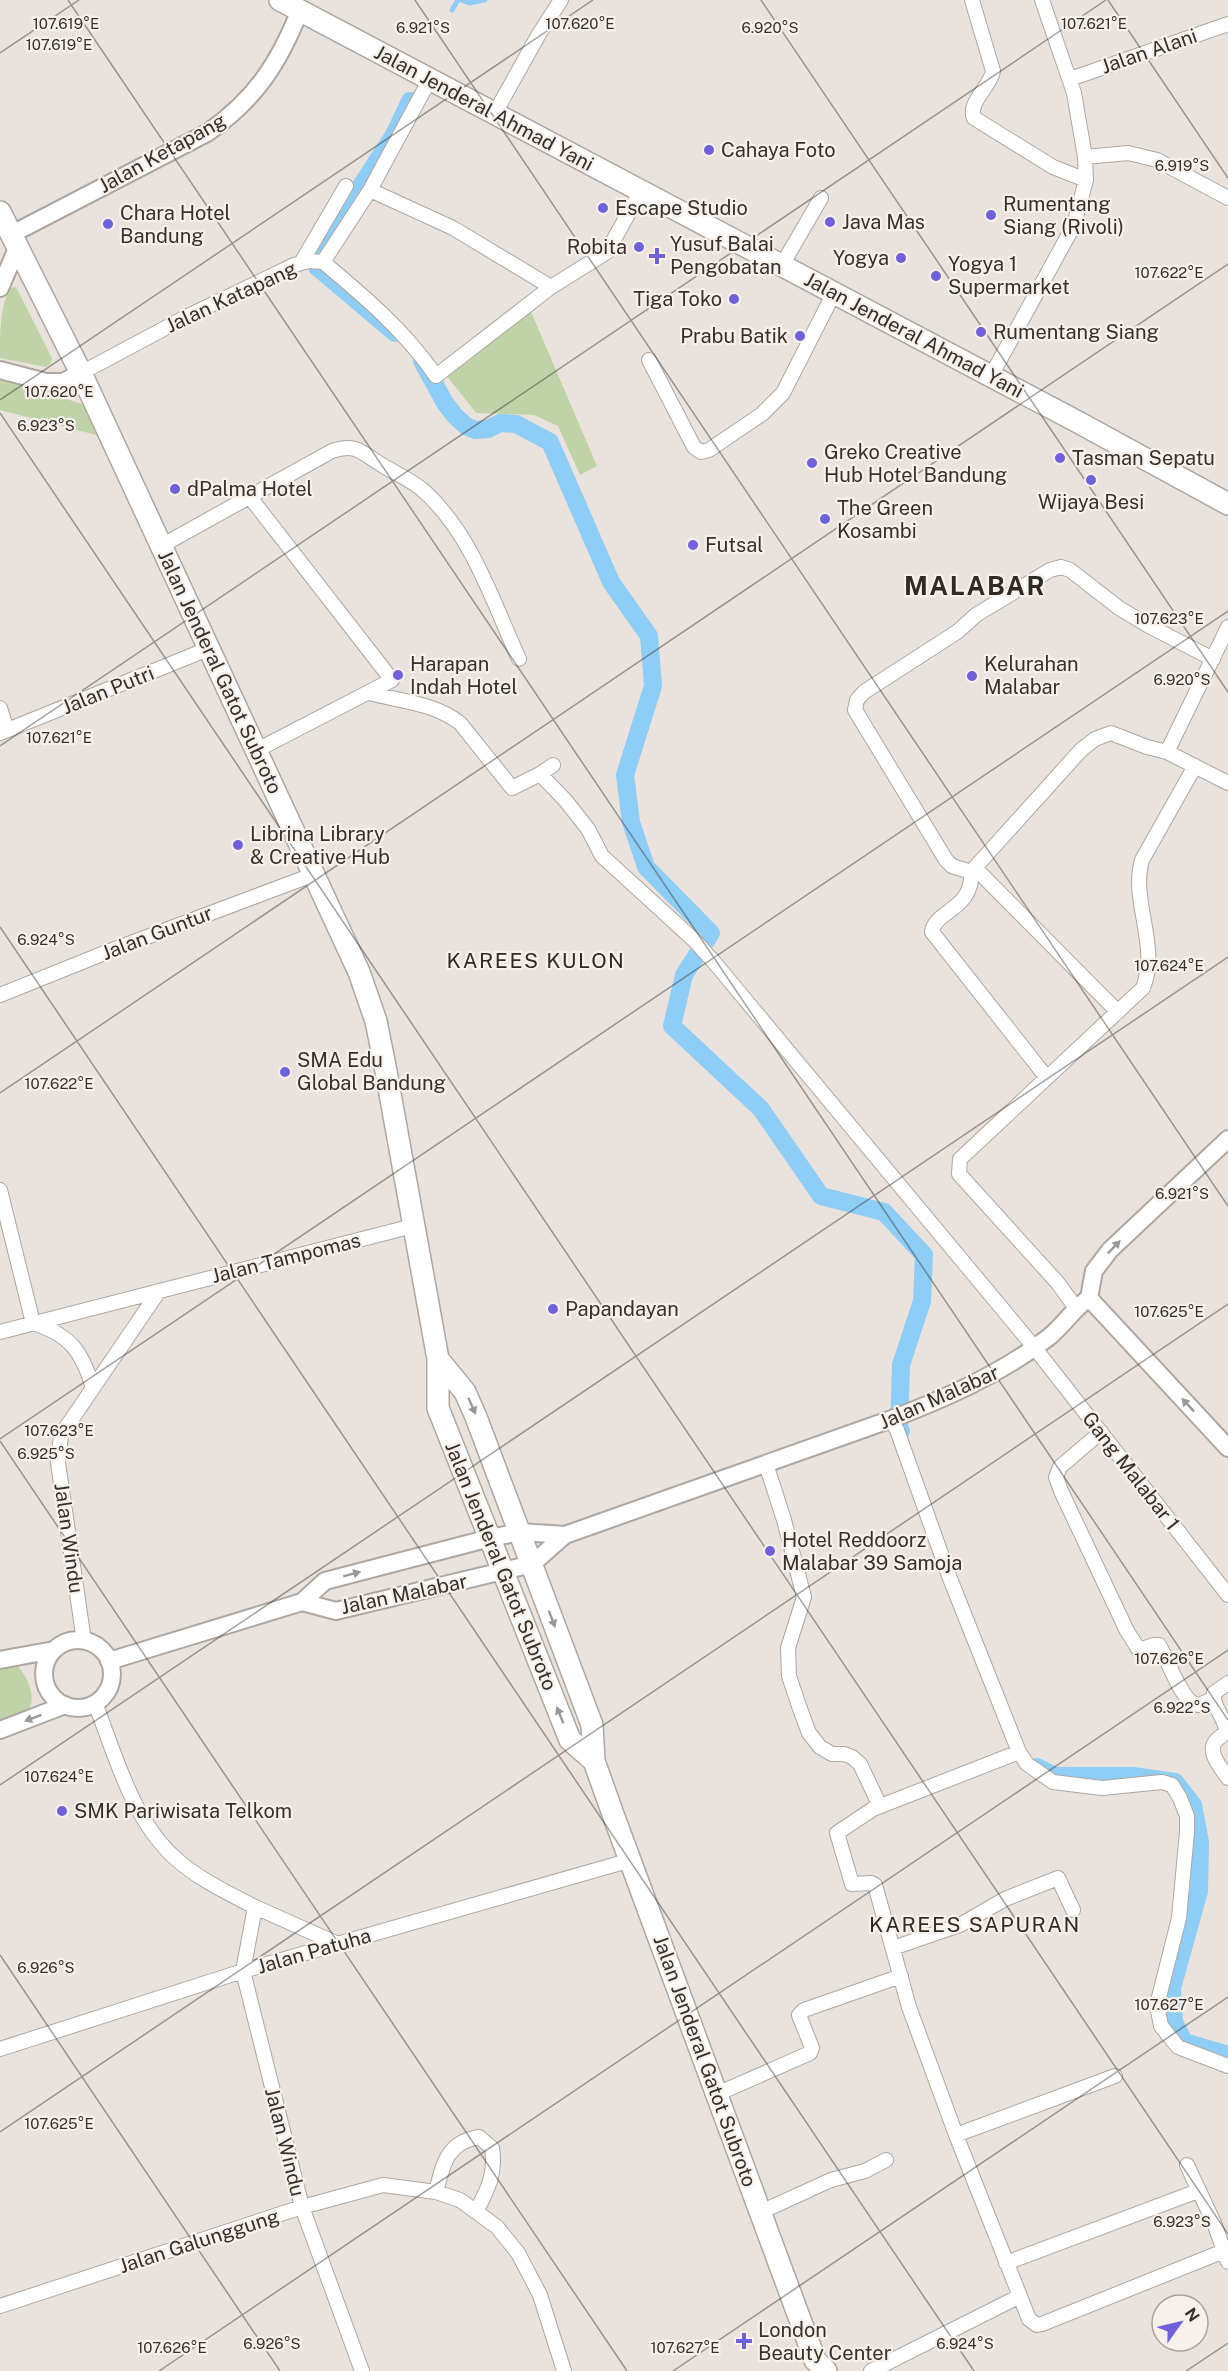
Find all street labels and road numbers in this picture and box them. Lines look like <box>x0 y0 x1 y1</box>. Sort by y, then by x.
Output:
street label: Jalan Alani <box>1098 23 1200 79</box>
street label: Jalan Jenderal Ahmad Yani <box>370 40 598 176</box>
street label: Jalan Ketapang <box>94 108 230 198</box>
street label: Jalan Katapang <box>162 256 300 338</box>
street label: Jalan Jenderal Ahmad Yani <box>800 267 1028 403</box>
street label: Jalan Jenderal Gatot Subroto <box>153 546 287 798</box>
street label: Jalan Putri <box>59 661 157 719</box>
street label: Jalan Guntur <box>98 901 216 965</box>
street label: Jalan Tampomas <box>209 1228 363 1288</box>
street label: Jalan Malabar <box>875 1360 1003 1434</box>
street label: Gang Malabar 1 <box>1077 1407 1185 1535</box>
street label: Jalan Jenderal Gatot Subroto <box>440 1438 562 1694</box>
street label: Jalan Windu <box>49 1481 89 1595</box>
street label: Jalan Malabar <box>339 1569 470 1619</box>
street label: Jalan Patuha <box>254 1923 374 1979</box>
street label: Jalan Jenderal Gatot Subroto <box>648 1932 762 2190</box>
street label: Jalan Windu <box>260 2085 310 2199</box>
street label: Jalan Galunggung <box>116 2204 282 2278</box>

